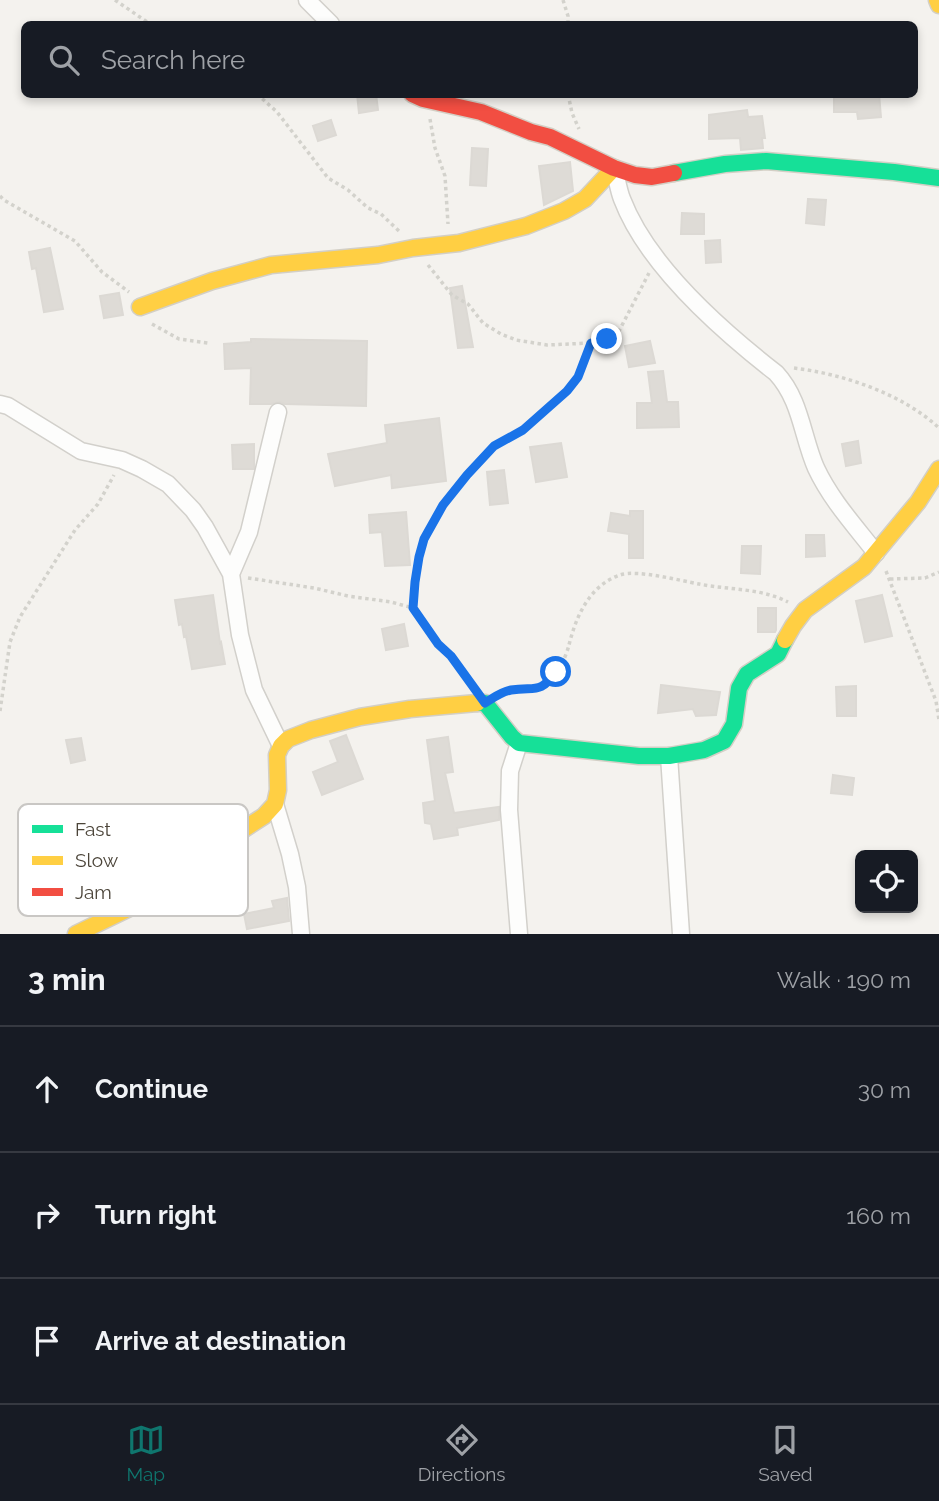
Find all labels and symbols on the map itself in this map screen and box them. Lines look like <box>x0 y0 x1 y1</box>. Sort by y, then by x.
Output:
route end <box>591 323 622 354</box>
route start <box>540 656 571 687</box>
legend <box>18 804 248 916</box>
text: Fast <box>75 818 111 840</box>
text: Slow <box>75 849 119 871</box>
text: Jam <box>75 881 112 903</box>

